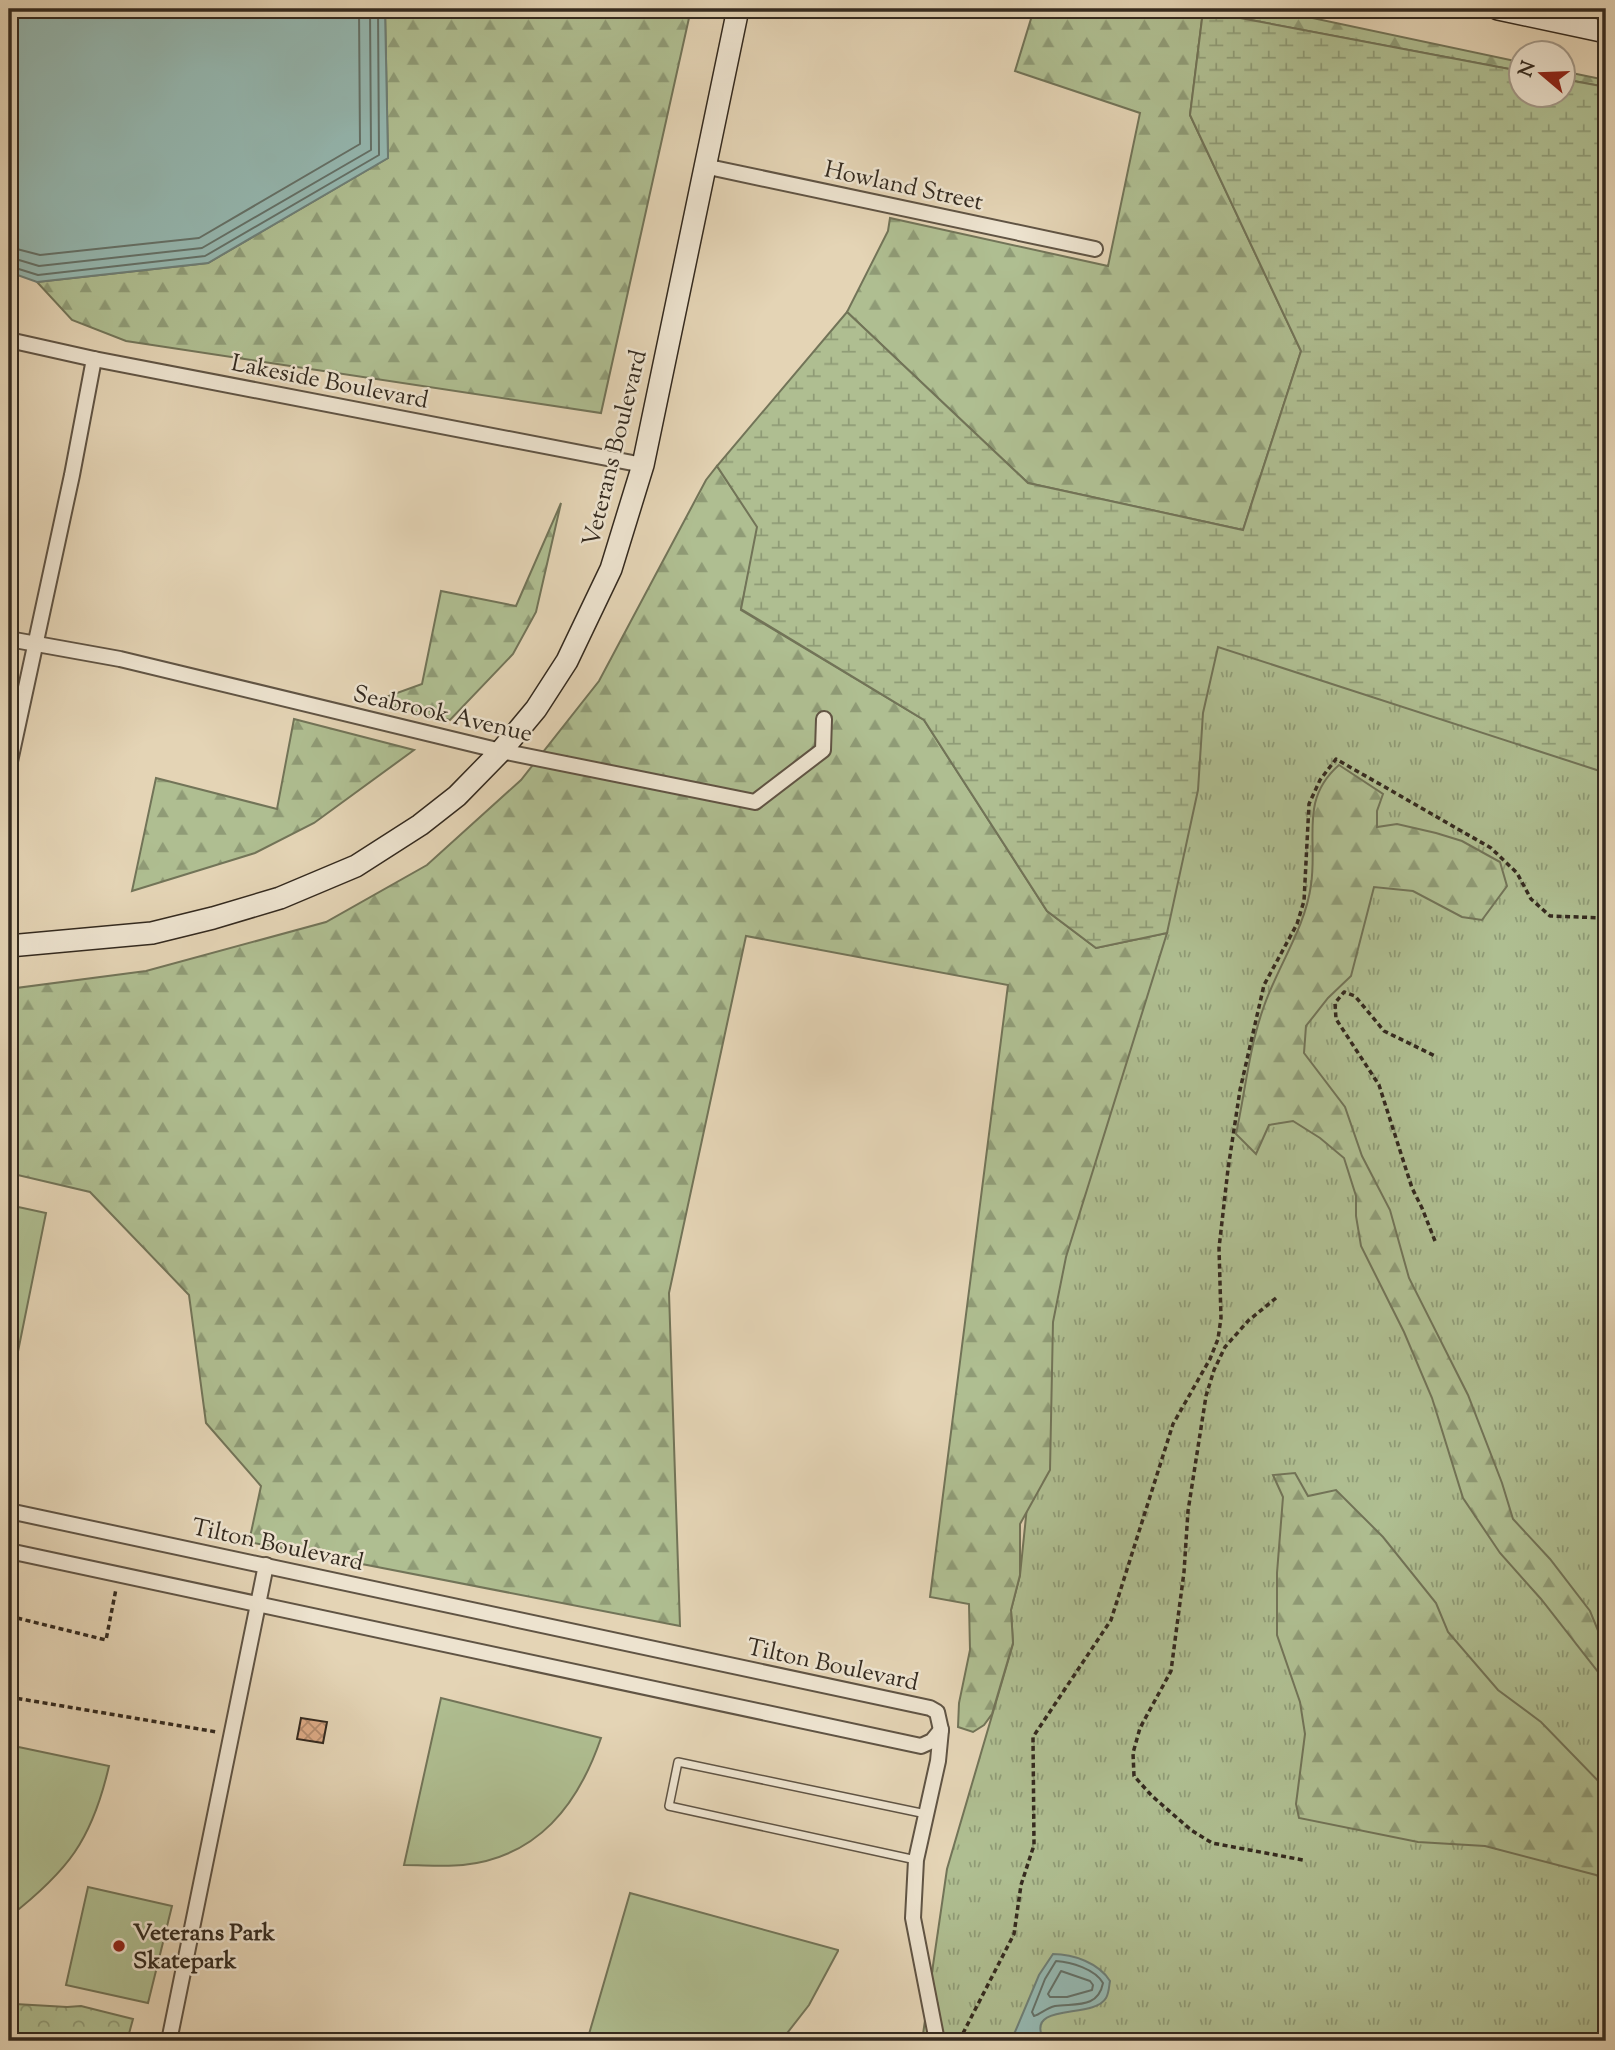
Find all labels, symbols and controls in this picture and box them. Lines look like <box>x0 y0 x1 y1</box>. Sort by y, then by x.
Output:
north arrow <box>1506 38 1576 108</box>
text: N <box>1513 58 1544 81</box>
street label: Howland Street <box>821 154 986 220</box>
street label: Veterans Boulevard <box>575 346 657 550</box>
street label: Lakeside Boulevard <box>228 347 432 419</box>
street label: Seabrook Avenue <box>350 678 536 752</box>
street label: Tilton Boulevard <box>189 1511 367 1581</box>
street label: Tilton Boulevard <box>744 1631 922 1701</box>
place label: Veterans Park Skatepark <box>133 1917 276 1979</box>
marker: Veterans Park Skatepark <box>111 1938 127 1954</box>

